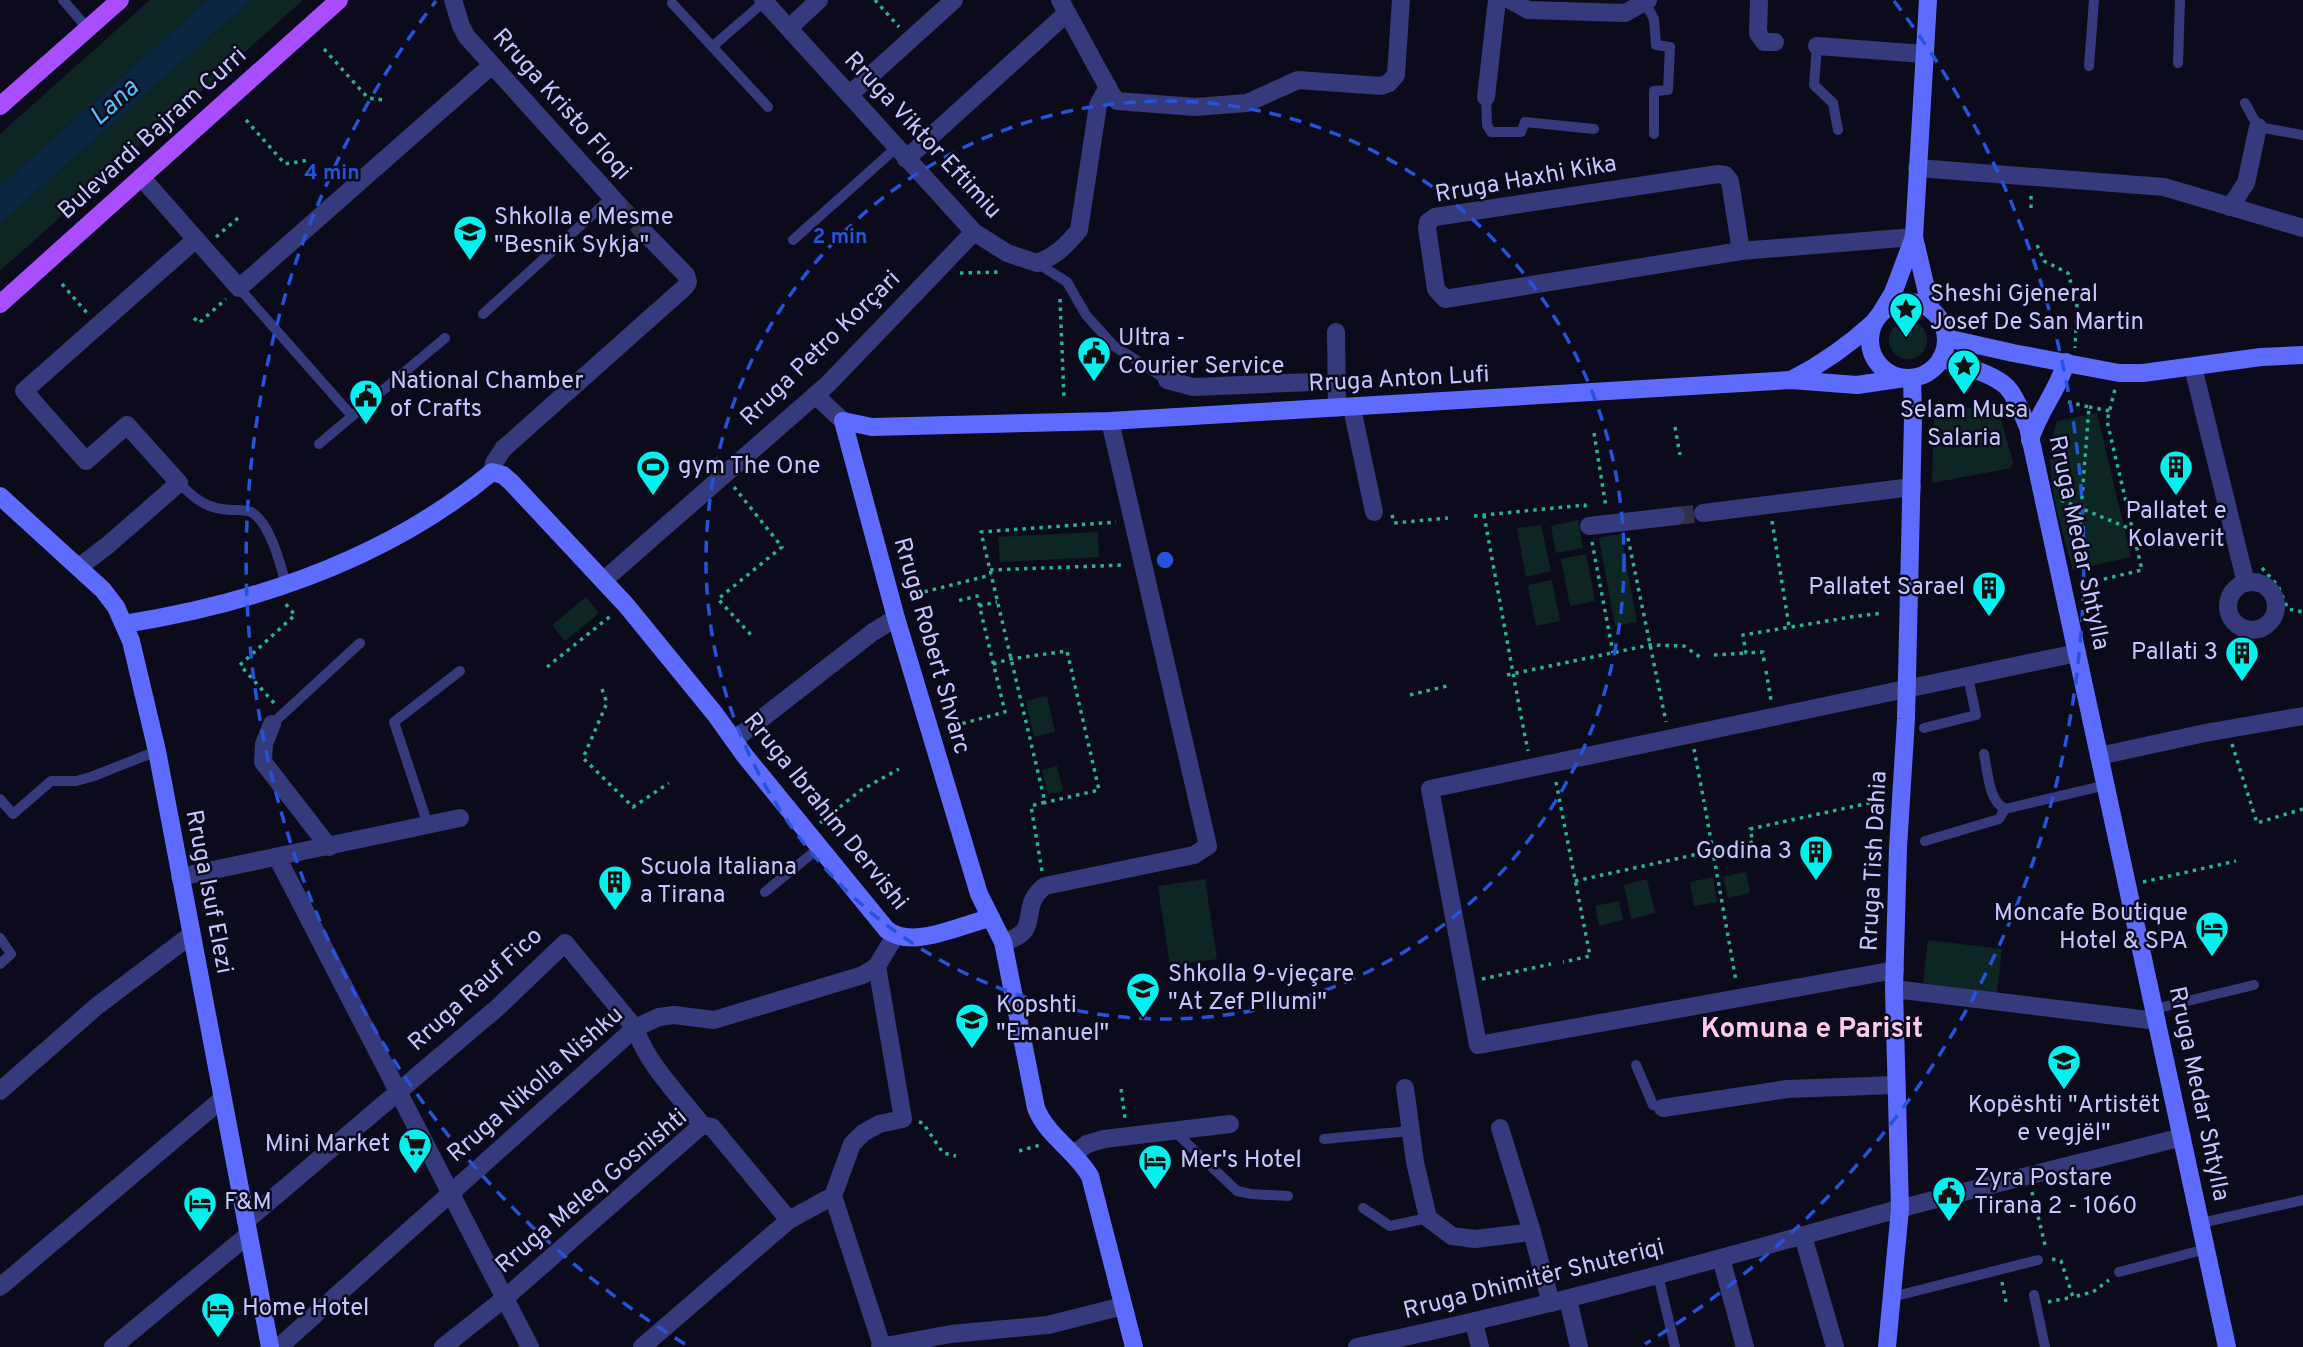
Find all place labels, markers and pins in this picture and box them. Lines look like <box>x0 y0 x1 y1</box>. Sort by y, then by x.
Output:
place label: Shkolla e Mesme "Besnik Sykja" <box>494 203 674 261</box>
school or university icon: Shkolla e Mesme "Besnik Sykja" <box>451 213 489 262</box>
place label: Sheshi Gjeneral Josef De San Martin <box>1930 280 2144 338</box>
place icon: Sheshi Gjeneral Josef De San Martin <box>1887 290 1925 339</box>
place label: Ultra - Courier Service <box>1118 324 1284 382</box>
public building icon: Ultra - Courier Service <box>1075 334 1113 383</box>
place icon: Selam Musa Salaria <box>1945 347 1983 396</box>
place label: National Chamber of Crafts <box>390 367 583 425</box>
public building icon: National Chamber of Crafts <box>347 377 385 426</box>
place label: Selam Musa Salaria <box>1900 396 2028 454</box>
sports icon: gym The One <box>634 448 672 497</box>
building icon: Pallatet e Kolaverit <box>2157 448 2195 497</box>
place label: gym The One <box>678 452 821 482</box>
place label: Pallatet e Kolaverit <box>2125 497 2227 555</box>
centre of rings <box>1153 548 1177 572</box>
building icon: Pallatet Sarael <box>1970 569 2008 618</box>
place label: Pallatet Sarael <box>1808 573 1965 603</box>
building icon: Pallati 3 <box>2223 634 2261 683</box>
place label: Pallati 3 <box>2131 638 2218 668</box>
building icon: Godina 3 <box>1797 833 1835 882</box>
place label: Godina 3 <box>1696 837 1792 867</box>
place label: Scuola Italiana a Tirana <box>640 853 797 911</box>
building icon: Scuola Italiana a Tirana <box>596 863 634 912</box>
place label: Moncafe Boutique Hotel & SPA <box>1994 899 2188 957</box>
hotel icon: Moncafe Boutique Hotel & SPA <box>2193 909 2231 958</box>
place label: Shkolla 9-vjeçare "At Zef Pllumi" <box>1168 960 1354 1018</box>
school or university icon: Shkolla 9-vjeçare "At Zef Pllumi" <box>1124 970 1162 1019</box>
place label: Kopshti "Emanuel" <box>996 991 1109 1049</box>
school or university icon: Kopshti "Emanuel" <box>953 1001 991 1050</box>
school or university icon: Kopështi "Artistët e vegjël" <box>2045 1042 2083 1091</box>
place label: Kopështi "Artistët e vegjël" <box>1968 1091 2160 1149</box>
supermarket icon: Mini Market <box>396 1126 434 1175</box>
place label: Mini Market <box>265 1130 390 1160</box>
hotel icon: Mer's Hotel <box>1136 1142 1174 1191</box>
place label: Mer's Hotel <box>1180 1146 1302 1176</box>
place label: Zyra Postare Tirana 2 - 1060 <box>1974 1164 2137 1222</box>
public building icon: Zyra Postare Tirana 2 - 1060 <box>1930 1174 1968 1223</box>
hotel icon: F&M <box>181 1184 219 1233</box>
place label: F&M <box>224 1188 272 1218</box>
hotel icon: Home Hotel <box>199 1290 237 1339</box>
place label: Home Hotel <box>242 1294 369 1324</box>

